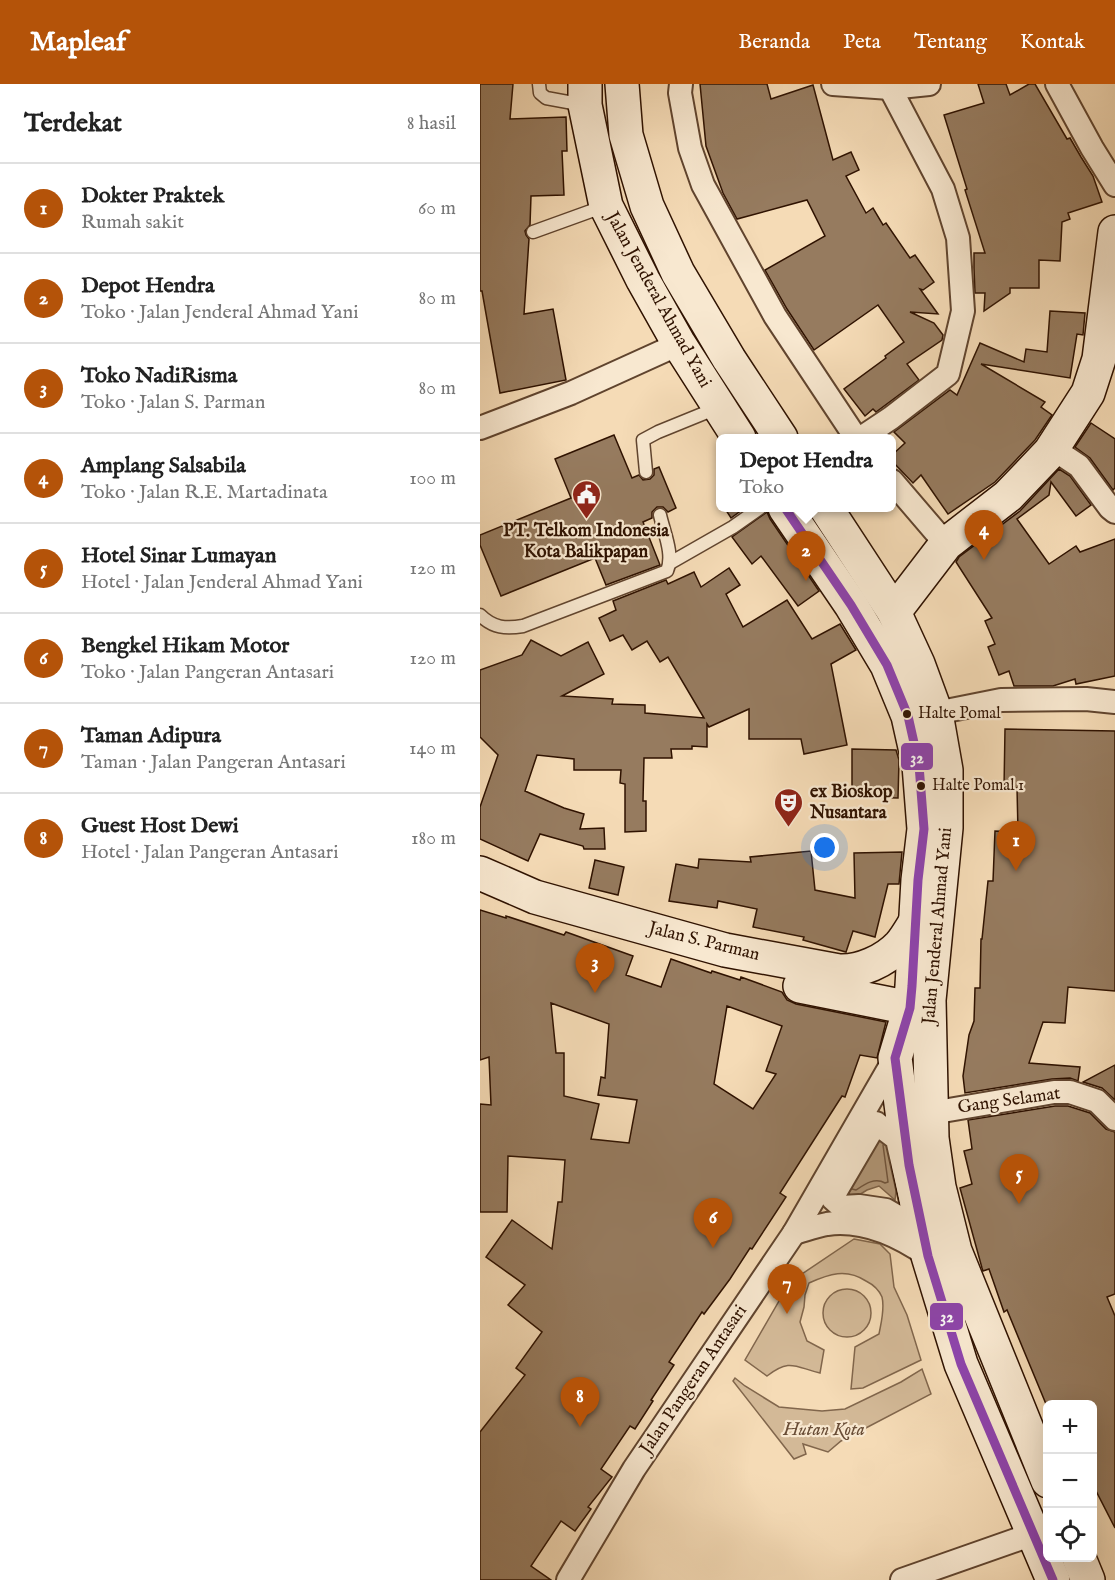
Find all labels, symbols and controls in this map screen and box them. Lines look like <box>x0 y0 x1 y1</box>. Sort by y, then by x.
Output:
text: Mapleaf <box>30 25 126 60</box>
text: Beranda <box>738 29 810 56</box>
text: Peta <box>843 29 881 56</box>
text: Tentang <box>914 29 987 56</box>
text: Kontak <box>1020 29 1085 56</box>
text: Terdekat <box>24 107 122 140</box>
text: 8 hasil <box>407 111 456 136</box>
text: Dokter Praktek <box>81 182 224 210</box>
text: 1 <box>40 196 47 221</box>
text: 60 m <box>418 196 456 221</box>
street label: Jalan Jenderal Ahmad Yani <box>599 206 716 392</box>
text: Rumah sakit <box>81 210 184 235</box>
text: Depot Hendra <box>81 272 215 300</box>
text: 2 <box>39 286 48 311</box>
text: 80 m <box>419 286 456 311</box>
text: Toko · Jalan Jenderal Ahmad Yani <box>81 300 359 325</box>
text: Toko NadiRisma <box>81 362 237 390</box>
text: 3 <box>40 376 47 401</box>
text: 80 m <box>419 376 456 401</box>
text: Toko · Jalan S. Parman <box>81 390 265 415</box>
popup <box>716 434 896 512</box>
text: Depot Hendra <box>739 447 873 475</box>
text: Amplang Salsabila <box>81 452 246 480</box>
text: 4 <box>39 466 48 491</box>
text: 100 m <box>409 466 456 491</box>
text: Toko <box>739 475 784 500</box>
public building icon: PT. Telkom Indonesia Kota Balikpapan <box>570 478 602 520</box>
text: Toko · Jalan R.E. Martadinata <box>81 480 328 505</box>
pin: 4 <box>964 510 1004 560</box>
place label: PT. Telkom Indonesia Kota Balikpapan <box>503 520 670 564</box>
pin: 2 <box>786 532 826 581</box>
text: Hotel Sinar Lumayan <box>81 542 276 570</box>
text: 5 <box>40 556 47 581</box>
text: 120 m <box>410 556 456 581</box>
text: Hotel · Jalan Jenderal Ahmad Yani <box>81 570 363 595</box>
text: Bengkel Hikam Motor <box>81 632 289 660</box>
text: 6 <box>39 646 48 671</box>
text: 120 m <box>410 646 456 671</box>
text: Toko · Jalan Pangeran Antasari <box>81 660 334 685</box>
place label: Halte Pomal <box>918 704 1001 724</box>
marker: Halte Pomal <box>901 708 913 720</box>
text: Taman Adipura <box>81 722 221 750</box>
text: 7 <box>39 736 48 761</box>
text: 140 m <box>409 736 456 761</box>
line badge: 32 <box>900 742 934 771</box>
text: 32 <box>910 749 924 769</box>
text: Taman · Jalan Pangeran Antasari <box>81 750 346 775</box>
place label: Halte Pomal 1 <box>932 776 1024 796</box>
marker: Halte Pomal 1 <box>915 780 927 792</box>
place label: ex Bioskop Nusantara <box>809 781 893 825</box>
theatre icon: ex Bioskop Nusantara <box>773 786 805 828</box>
text: Guest Host Dewi <box>81 812 239 840</box>
pin: 1 <box>996 822 1036 871</box>
text: 8 <box>40 826 47 851</box>
text: 180 m <box>411 826 456 851</box>
street label: Jalan Jenderal Ahmad Yani <box>918 826 958 1027</box>
your location <box>810 833 839 862</box>
text: Hotel · Jalan Pangeran Antasari <box>81 840 338 865</box>
street label: Jalan S. Parman <box>644 917 762 967</box>
pin: 3 <box>576 944 614 993</box>
street label: Gang Selamat <box>956 1082 1062 1120</box>
pin: 5 <box>1000 1154 1038 1204</box>
pin: 6 <box>694 1198 732 1248</box>
pin: 7 <box>768 1264 806 1314</box>
street label: Jalan Pangeran Antasari <box>634 1301 753 1461</box>
line badge: 32 <box>929 1302 964 1331</box>
text: 32 <box>940 1308 954 1328</box>
pin: 8 <box>560 1378 600 1427</box>
map controls <box>1043 1400 1097 1562</box>
button: + <box>1043 1400 1097 1454</box>
park label: Hutan Kota <box>782 1419 865 1442</box>
button: − <box>1043 1454 1097 1508</box>
button: locate <box>1043 1508 1097 1562</box>

